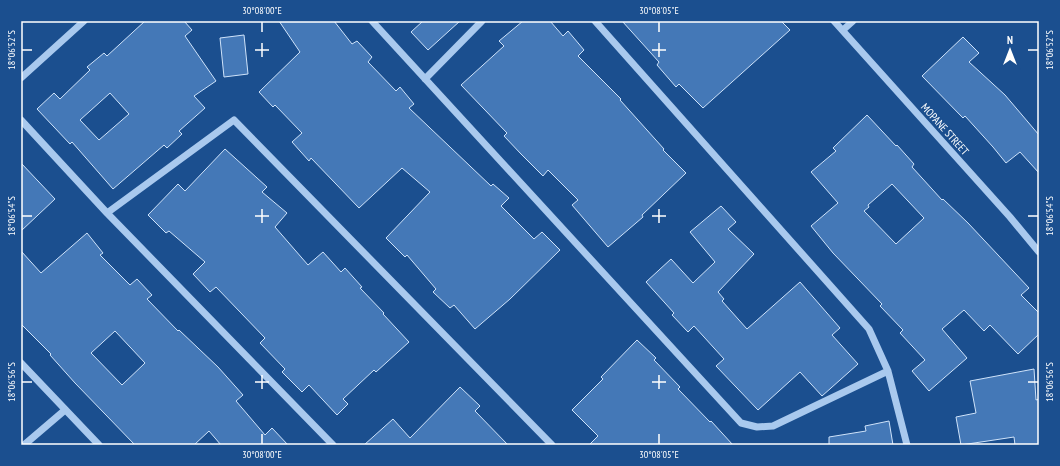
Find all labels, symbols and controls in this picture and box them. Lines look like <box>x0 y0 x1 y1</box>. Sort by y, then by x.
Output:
text: 30°08'00"E <box>242 4 282 17</box>
text: 30°08'05"E <box>639 4 679 17</box>
text: 18°06'52"S <box>5 30 18 70</box>
north arrow <box>990 30 1030 70</box>
text: 18°06'52"S <box>1043 30 1056 70</box>
text: N <box>1007 33 1013 47</box>
street label: MOPANE STREET <box>918 100 972 158</box>
text: 18°06'54"S <box>5 196 18 236</box>
text: 18°06'54"S <box>1043 196 1056 236</box>
text: 18°06'56"S <box>5 362 18 402</box>
text: 18°06'56"S <box>1043 362 1056 402</box>
text: 30°08'00"E <box>242 448 282 461</box>
text: 30°08'05"E <box>639 448 679 461</box>

